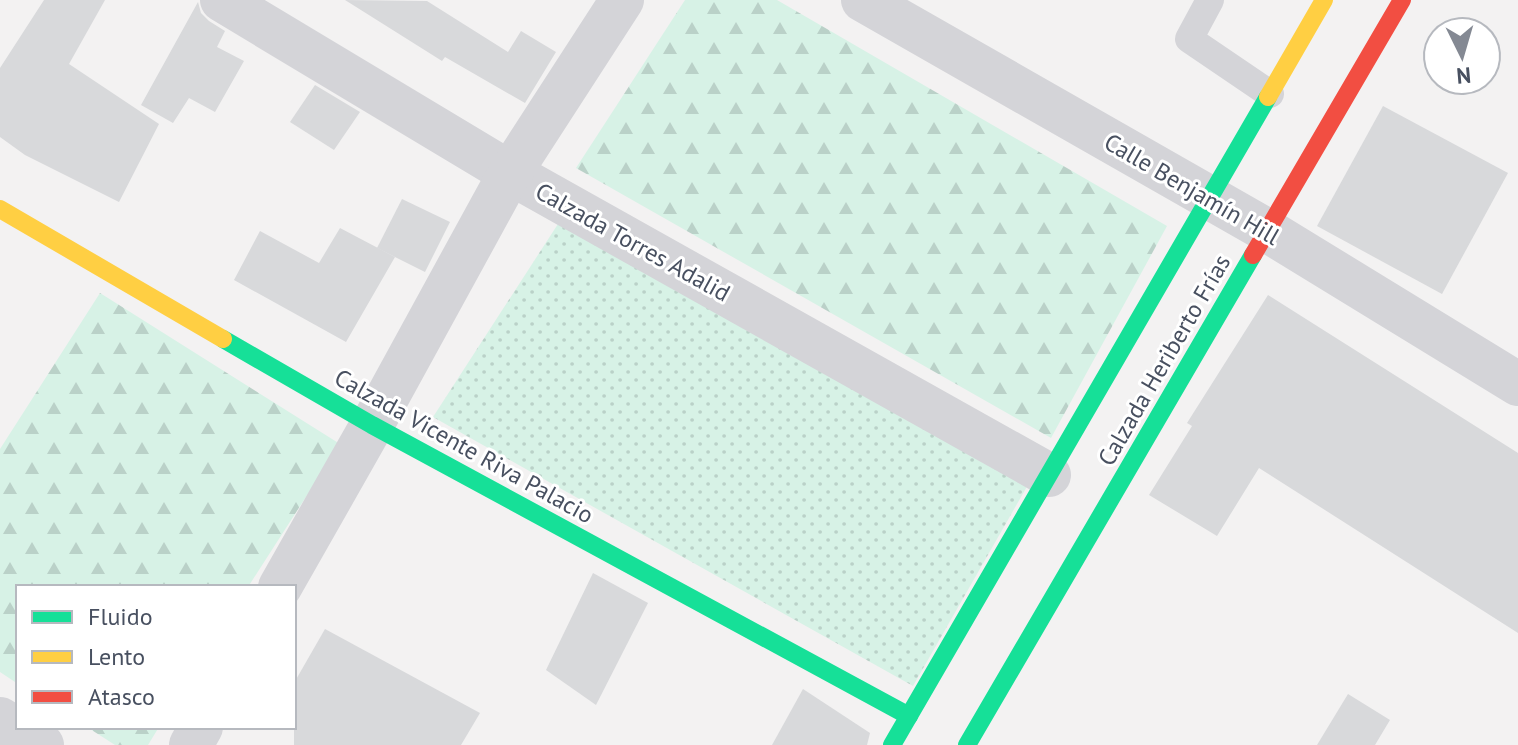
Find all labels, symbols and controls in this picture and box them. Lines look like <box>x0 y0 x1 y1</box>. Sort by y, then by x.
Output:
north arrow <box>1422 16 1502 96</box>
text: N <box>1455 61 1472 91</box>
street label: Calle Benjamín Hill <box>1099 126 1285 252</box>
street label: Calzada Torres Adalid <box>530 176 736 308</box>
street label: Calzada Heriberto Frías <box>1091 249 1237 471</box>
street label: Calzada Vicente Riva Palacio <box>329 362 599 530</box>
legend <box>16 585 296 729</box>
text: Fluido <box>88 601 153 632</box>
text: Lento <box>88 641 145 672</box>
text: Atasco <box>88 681 155 712</box>

